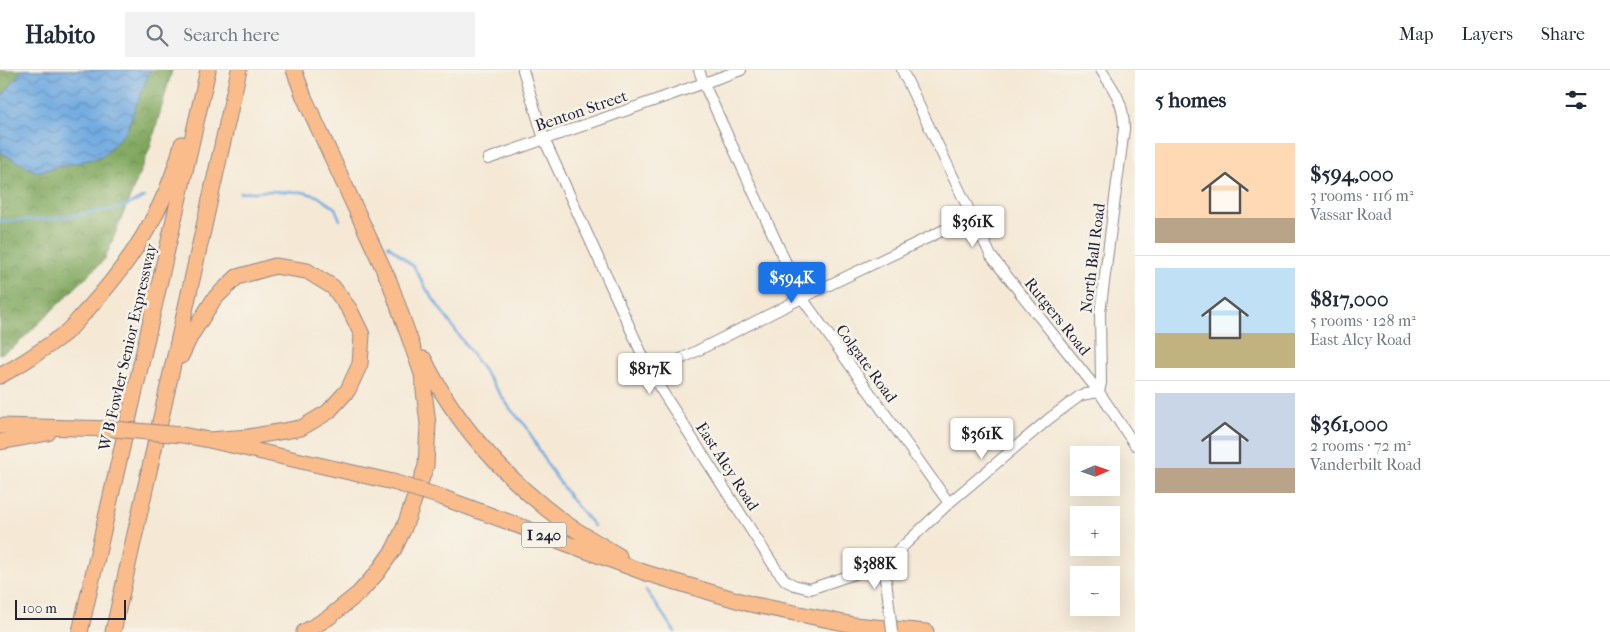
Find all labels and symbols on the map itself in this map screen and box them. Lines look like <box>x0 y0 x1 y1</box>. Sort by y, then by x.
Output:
street label: Benton Street <box>533 86 630 135</box>
street label: North Ball Road <box>1076 202 1109 314</box>
pin: $361K <box>938 206 1008 248</box>
street label: W B Fowler Senior Expressway <box>94 241 161 454</box>
pin: $594K <box>757 262 827 304</box>
street label: Rutgers Road <box>1021 274 1095 359</box>
street label: Colgate Road <box>832 321 901 406</box>
pin: $817K <box>615 352 685 395</box>
pin: $361K <box>947 418 1017 460</box>
street label: East Alcy Road <box>692 419 763 514</box>
north arrow <box>1070 446 1120 496</box>
road number: I 240 <box>522 522 566 548</box>
pin: $388K <box>840 548 910 590</box>
scale bar <box>15 597 126 620</box>

